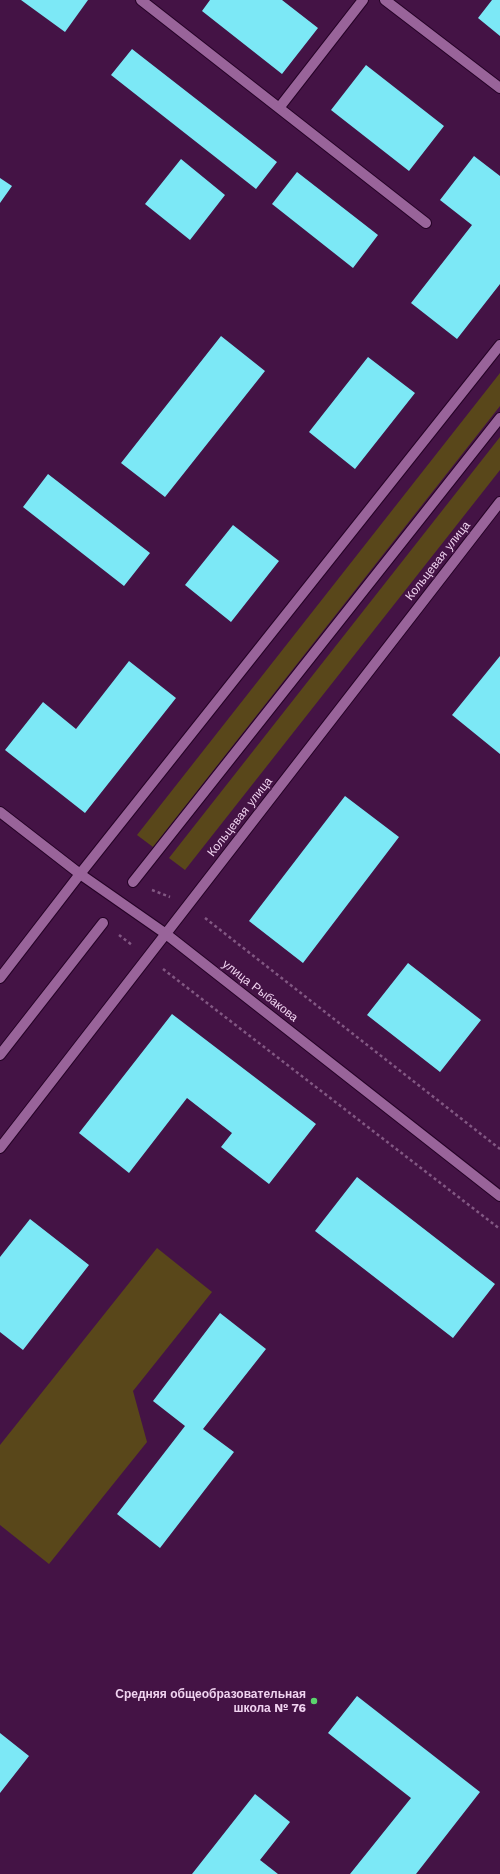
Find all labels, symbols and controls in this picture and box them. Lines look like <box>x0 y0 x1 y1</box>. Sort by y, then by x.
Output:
street label: Кольцевая улица <box>403 519 473 603</box>
street label: Кольцевая улица <box>205 775 275 859</box>
street label: улица Рыбакова <box>219 957 301 1025</box>
place label: Средняя общеобразовательная школа № 76 <box>115 1687 306 1715</box>
marker: Средняя общеобразовательная школа № 76 <box>309 1696 319 1706</box>

